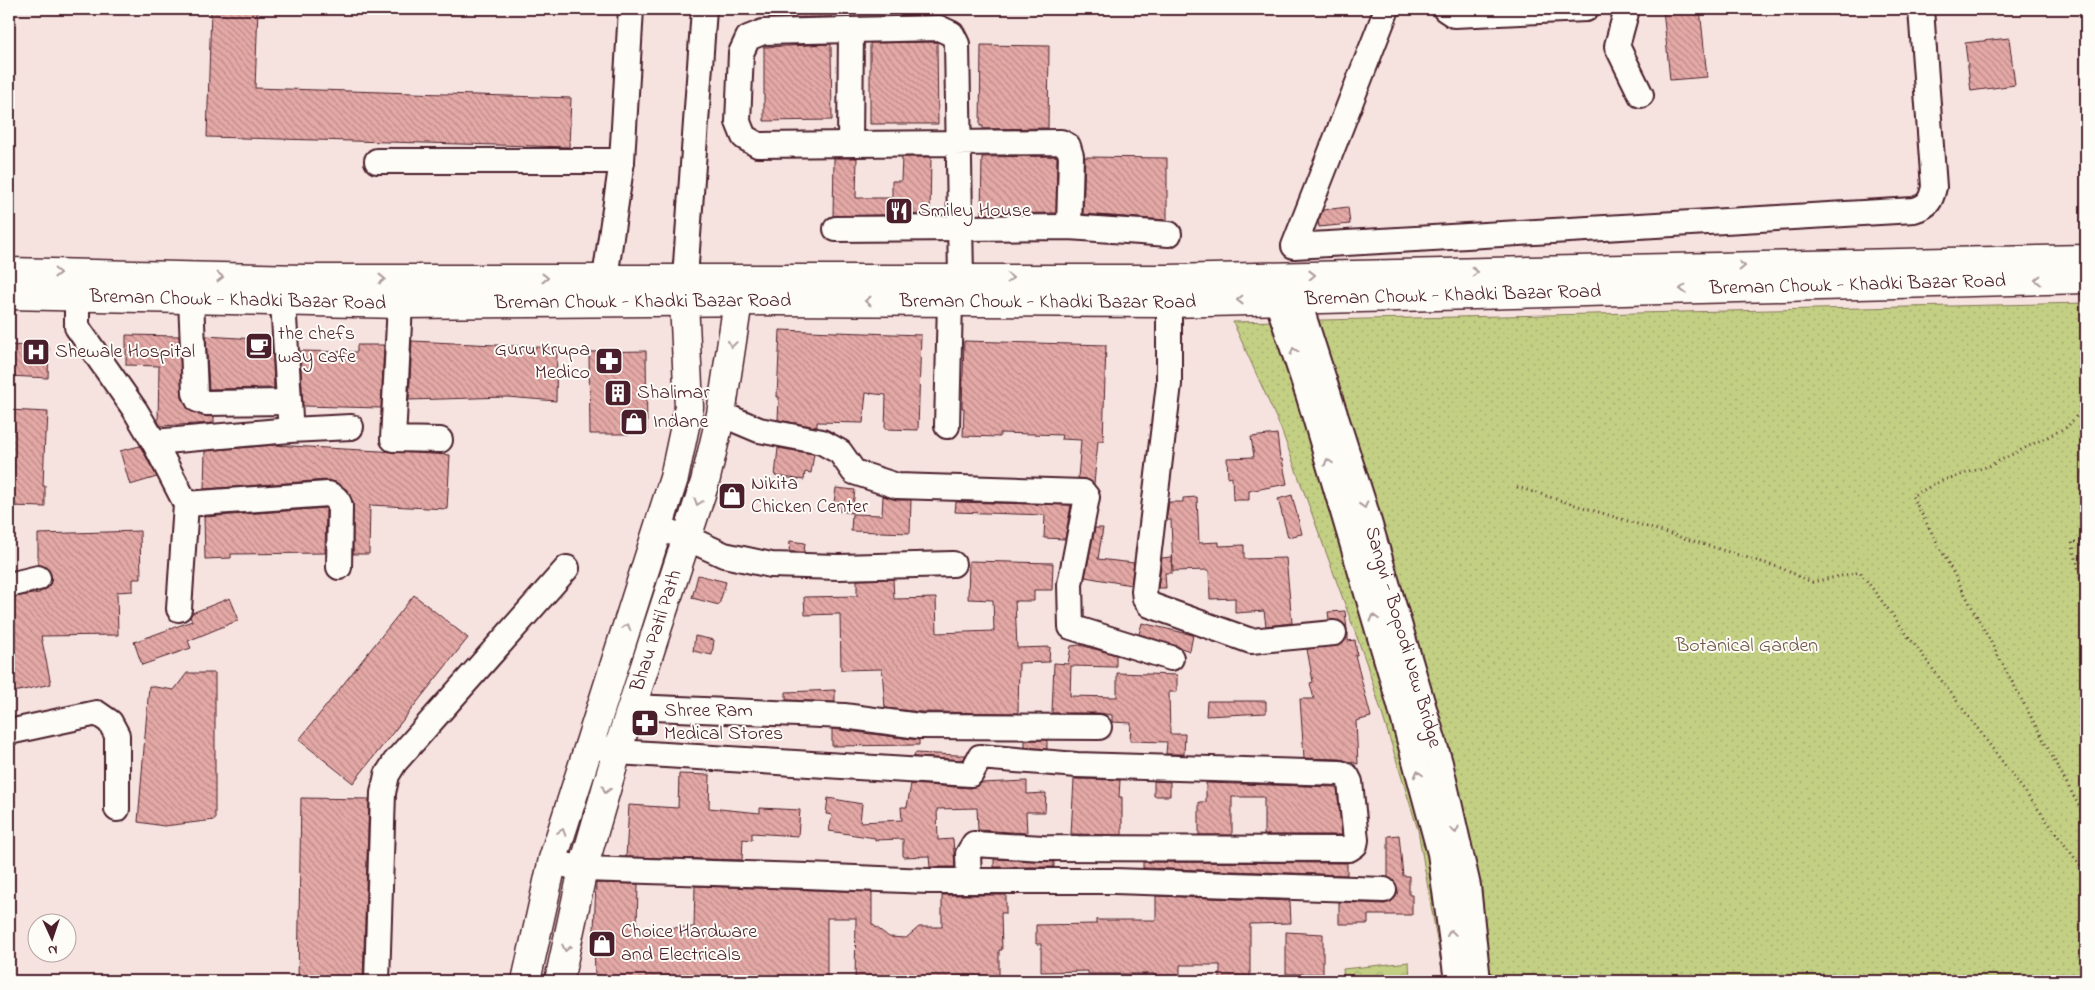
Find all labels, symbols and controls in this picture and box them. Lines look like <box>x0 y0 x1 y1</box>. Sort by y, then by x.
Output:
restaurant icon: Smiley House <box>884 196 914 226</box>
place label: Smiley House <box>918 197 1031 226</box>
one-way arrow <box>1738 261 1746 271</box>
one-way arrow <box>1471 267 1479 277</box>
street label: Breman Chowk - Khadki Bazar Road <box>1708 267 2006 303</box>
one-way arrow <box>54 268 62 279</box>
one-way arrow <box>1309 270 1317 281</box>
one-way arrow <box>216 272 224 282</box>
one-way arrow <box>542 273 549 283</box>
one-way arrow <box>1006 273 1014 283</box>
one-way arrow <box>379 274 387 284</box>
one-way arrow <box>2033 275 2041 286</box>
street label: Breman Chowk - Khadki Bazar Road <box>1303 277 1601 314</box>
street label: Breman Chowk - Khadki Bazar Road <box>88 282 387 318</box>
one-way arrow <box>1678 284 1686 295</box>
street label: Breman Chowk - Khadki Bazar Road <box>493 286 791 318</box>
street label: Breman Chowk - Khadki Bazar Road <box>899 287 1197 318</box>
one-way arrow <box>1236 295 1244 306</box>
one-way arrow <box>864 296 872 306</box>
place label: the chefs way cafe <box>278 320 356 372</box>
cafe icon: the chefs way cafe <box>244 331 274 361</box>
place label: Guru Krupa Medico <box>495 336 590 388</box>
hospital icon: Shewale Hospital <box>21 337 51 367</box>
place label: Shewale Hospital <box>55 338 195 367</box>
one-way arrow <box>727 340 738 348</box>
pharmacy icon: Guru Krupa Medico <box>594 346 624 376</box>
one-way arrow <box>1290 347 1300 355</box>
building icon: Shalimar <box>603 378 633 408</box>
place label: Shalimar <box>637 379 710 408</box>
shop icon: Indane <box>619 407 649 437</box>
place label: Indane <box>653 408 708 437</box>
one-way arrow <box>1324 458 1334 466</box>
place label: Nikita Chicken Center <box>751 470 869 522</box>
shop icon: Nikita Chicken Center <box>717 481 747 511</box>
one-way arrow <box>694 498 704 506</box>
one-way arrow <box>1358 501 1368 509</box>
street label: Sangvi - Bopodi New Bridge <box>1357 523 1449 751</box>
street label: Bhau Patil Path <box>623 566 690 696</box>
one-way arrow <box>1369 614 1379 622</box>
one-way arrow <box>622 623 632 632</box>
park label: Botanical Garden <box>1675 632 1818 661</box>
place label: Shree Ram Medical Stores <box>664 697 783 749</box>
pharmacy icon: Shree Ram Medical Stores <box>630 708 660 738</box>
one-way arrow <box>1414 770 1424 779</box>
one-way arrow <box>601 786 611 794</box>
one-way arrow <box>1449 826 1460 835</box>
one-way arrow <box>556 828 566 836</box>
north arrow <box>28 912 78 962</box>
place label: Choice Hardware and Electricals <box>621 918 757 970</box>
shop icon: Choice Hardware and Electricals <box>587 929 617 959</box>
one-way arrow <box>1446 929 1457 937</box>
text: N <box>47 939 58 960</box>
one-way arrow <box>561 943 572 952</box>

